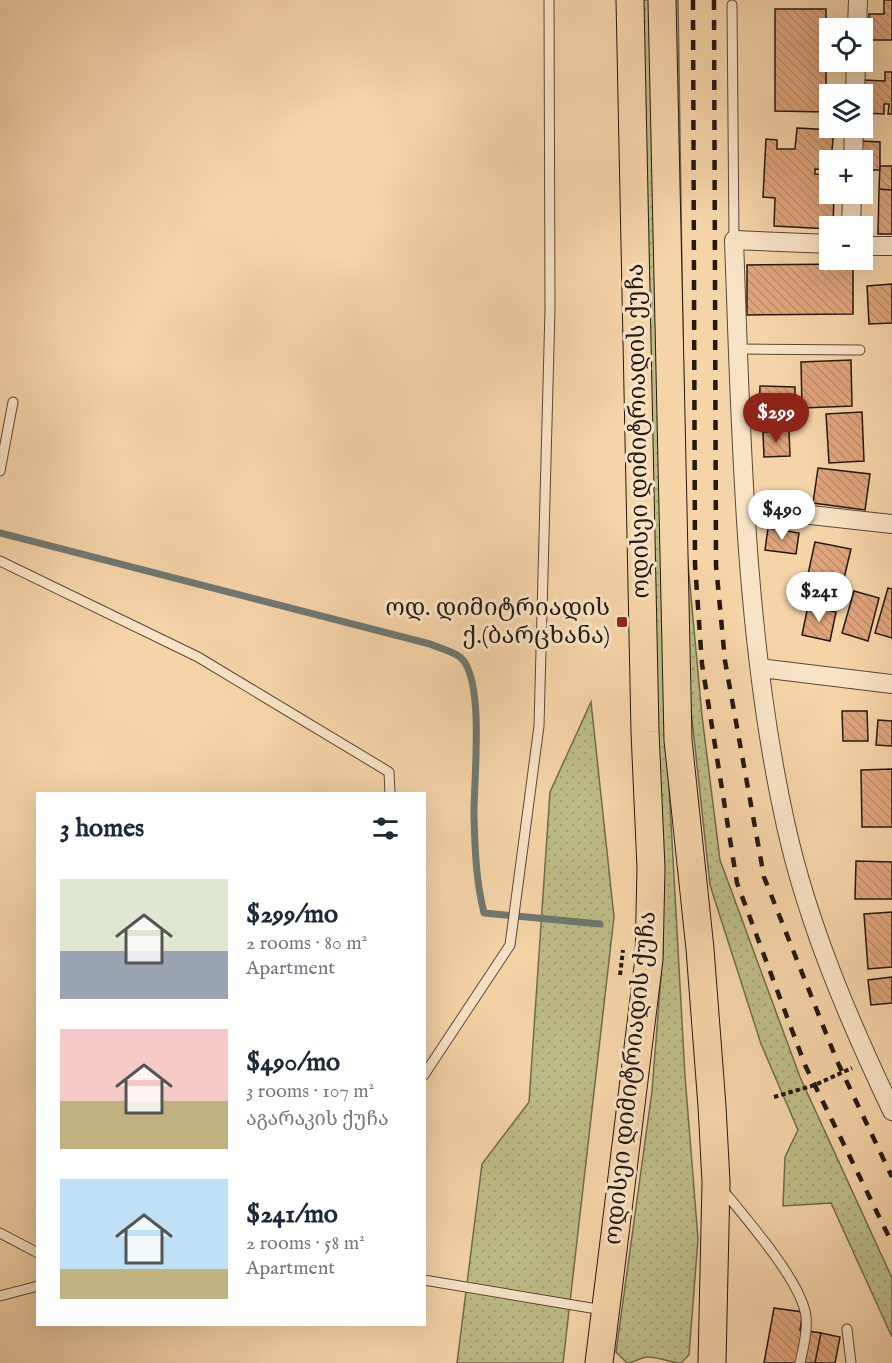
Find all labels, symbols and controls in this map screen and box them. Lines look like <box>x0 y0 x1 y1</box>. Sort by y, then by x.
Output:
map controls <box>819 18 873 270</box>
button: locate <box>819 18 873 72</box>
button: layers <box>819 84 873 138</box>
button: + <box>819 150 873 204</box>
button: − <box>819 216 873 270</box>
street label: ოდისეი დიმიტრიადის ქუჩა <box>621 263 657 599</box>
pin: $299 <box>740 393 812 444</box>
text: $299 <box>757 400 795 425</box>
pin: $490 <box>746 490 818 541</box>
text: $490 <box>762 497 802 522</box>
pin: $241 <box>783 572 855 623</box>
text: $241 <box>800 579 838 604</box>
place label: ოდ. დიმიტრიადის ქ.(ბარცხანა) <box>385 593 610 652</box>
marker: ოდ. დიმიტრიადის ქ.(ბარცხანა) <box>615 615 629 629</box>
text: 3 homes <box>60 812 144 845</box>
icon: filters <box>369 812 402 845</box>
text: $299/mo <box>246 898 338 931</box>
icon: home <box>108 903 180 975</box>
street label: ოდისეი დიმიტრიადის ქუჩა <box>598 910 664 1246</box>
text: 2 rooms · 80 m² <box>246 931 367 956</box>
text: Apartment <box>246 956 335 981</box>
text: $490/mo <box>246 1046 340 1079</box>
icon: home <box>108 1053 180 1125</box>
text: 3 rooms · 107 m² <box>246 1079 374 1104</box>
text: აგარაკის ქუჩა <box>246 1107 389 1132</box>
text: $241/mo <box>246 1198 338 1231</box>
icon: home <box>108 1203 180 1275</box>
text: 2 rooms · 58 m² <box>246 1231 365 1256</box>
text: Apartment <box>246 1256 335 1281</box>

